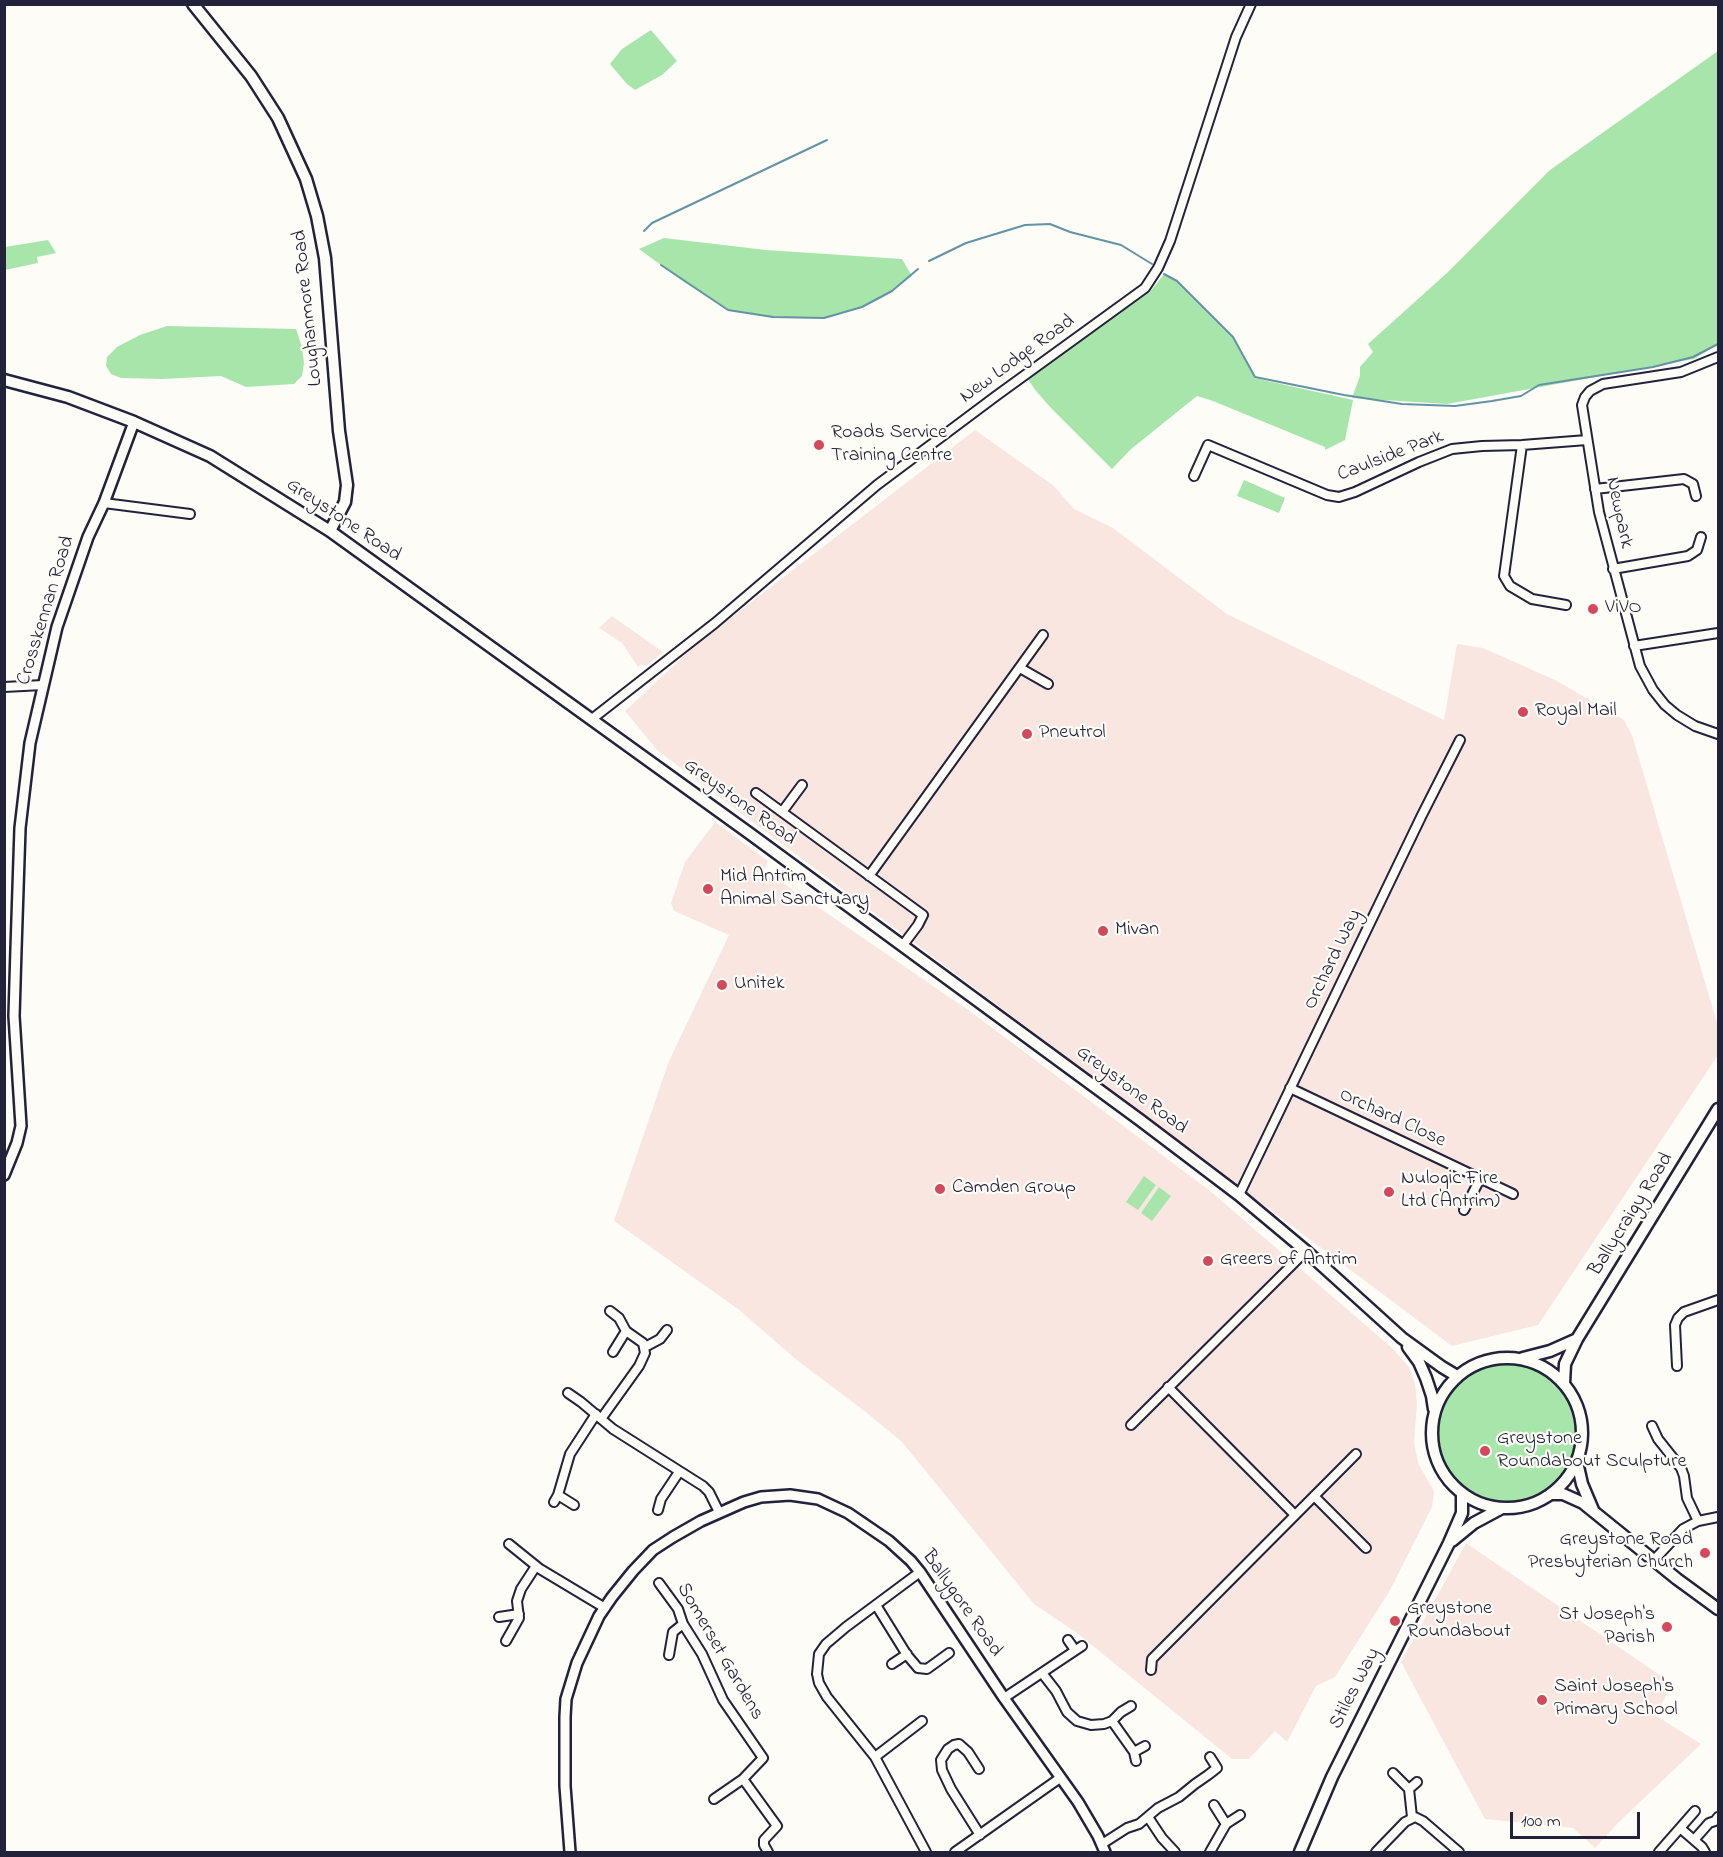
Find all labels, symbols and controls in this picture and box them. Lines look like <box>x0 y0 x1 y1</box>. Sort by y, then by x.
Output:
street label: Loughanmore Road <box>289 229 329 387</box>
street label: New Lodge Road <box>956 310 1080 410</box>
place label: Roads Service Training Centre <box>831 422 952 469</box>
street label: Caulside Park <box>1335 426 1447 488</box>
marker: Roads Service Training Centre <box>812 438 826 452</box>
street label: Greystone Road <box>281 474 405 568</box>
street label: Newpark <box>1599 475 1637 551</box>
street label: Crosskennan Road <box>13 534 81 688</box>
place label: ViVO <box>1605 597 1642 621</box>
marker: ViVO <box>1586 602 1600 616</box>
place label: Royal Mail <box>1535 700 1617 724</box>
marker: Royal Mail <box>1516 705 1530 719</box>
place label: Pneutrol <box>1039 722 1106 746</box>
marker: Pneutrol <box>1020 727 1034 741</box>
street label: Greystone Road <box>678 754 800 852</box>
place label: Mid Antrim Animal Sanctuary <box>720 866 869 913</box>
marker: Mid Antrim Animal Sanctuary <box>701 882 715 896</box>
street label: Orchard Way <box>1299 906 1369 1014</box>
place label: Mivan <box>1115 919 1159 943</box>
marker: Mivan <box>1096 924 1110 938</box>
place label: Unitek <box>734 973 785 997</box>
marker: Unitek <box>715 978 729 992</box>
street label: Greystone Road <box>1070 1041 1192 1141</box>
street label: Orchard Close <box>1335 1084 1449 1154</box>
street label: Ballycraigy Road <box>1585 1149 1679 1281</box>
place label: Nulogic Fire Ltd (Antrim) <box>1401 1168 1500 1215</box>
place label: Camden Group <box>952 1177 1076 1201</box>
marker: Camden Group <box>933 1182 947 1196</box>
marker: Nulogic Fire Ltd (Antrim) <box>1382 1185 1396 1199</box>
place label: Greers of Antrim <box>1220 1249 1357 1273</box>
marker: Greers of Antrim <box>1201 1254 1215 1268</box>
place label: Greystone Roundabout Sculpture <box>1497 1428 1686 1475</box>
marker: Greystone Roundabout Sculpture <box>1478 1444 1492 1458</box>
place label: Greystone Road Presbyterian Church <box>1528 1529 1693 1576</box>
street label: Ballygore Road <box>915 1546 1007 1662</box>
marker: Greystone Road Presbyterian Church <box>1698 1546 1712 1560</box>
street label: Somerset Gardens <box>670 1579 768 1725</box>
place label: Greystone Roundabout <box>1407 1598 1511 1645</box>
place label: St Joseph's Parish <box>1559 1604 1655 1651</box>
marker: Greystone Roundabout <box>1388 1614 1402 1628</box>
marker: St Joseph's Parish <box>1660 1620 1674 1634</box>
street label: Stiles Way <box>1325 1644 1387 1734</box>
place label: Saint Joseph's Primary School <box>1554 1676 1678 1723</box>
marker: Saint Joseph's Primary School <box>1535 1693 1549 1707</box>
scale bar <box>1513 1800 1644 1838</box>
text: 100 m <box>1521 1809 1561 1835</box>

